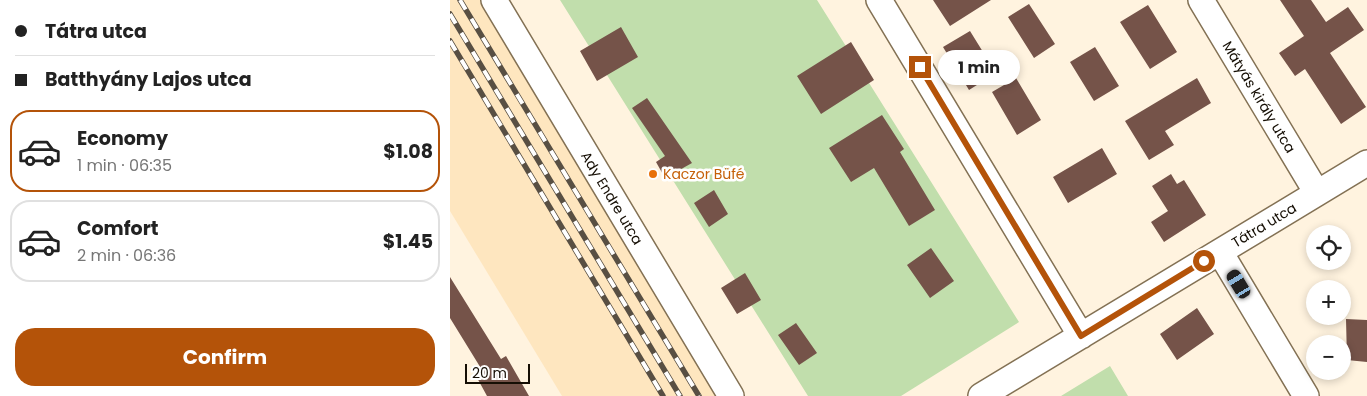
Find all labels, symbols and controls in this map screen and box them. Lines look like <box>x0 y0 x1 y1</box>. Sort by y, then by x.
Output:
text: Tátra utca <box>45 18 147 45</box>
street label: Mátyás király utca <box>1218 37 1300 157</box>
callout: 1 min <box>938 50 1020 84</box>
route end <box>909 56 931 78</box>
text: 1 min <box>958 56 1000 79</box>
text: Batthyány Lajos utca <box>45 66 252 93</box>
text: Economy <box>77 125 168 152</box>
icon: car <box>17 129 62 174</box>
text: $1.08 <box>383 138 433 165</box>
street label: Ady Endre utca <box>576 148 648 248</box>
text: 1 min · 06:35 <box>77 154 172 177</box>
place label: Kaczor Büfé <box>663 164 745 184</box>
marker: Kaczor Büfé <box>647 168 659 180</box>
street label: Tátra utca <box>1228 198 1300 252</box>
text: Comfort <box>77 215 159 242</box>
icon: car <box>17 219 62 264</box>
map controls <box>1306 225 1351 380</box>
button: locate <box>1306 225 1351 270</box>
text: $1.45 <box>383 228 433 255</box>
text: 2 min · 06:36 <box>77 244 176 267</box>
route start <box>1193 250 1215 272</box>
car <box>1224 267 1253 301</box>
button: + <box>1306 280 1351 325</box>
button: Confirm <box>15 328 435 386</box>
button: − <box>1306 335 1351 380</box>
scale bar <box>465 361 530 384</box>
text: 20 m <box>472 363 507 383</box>

